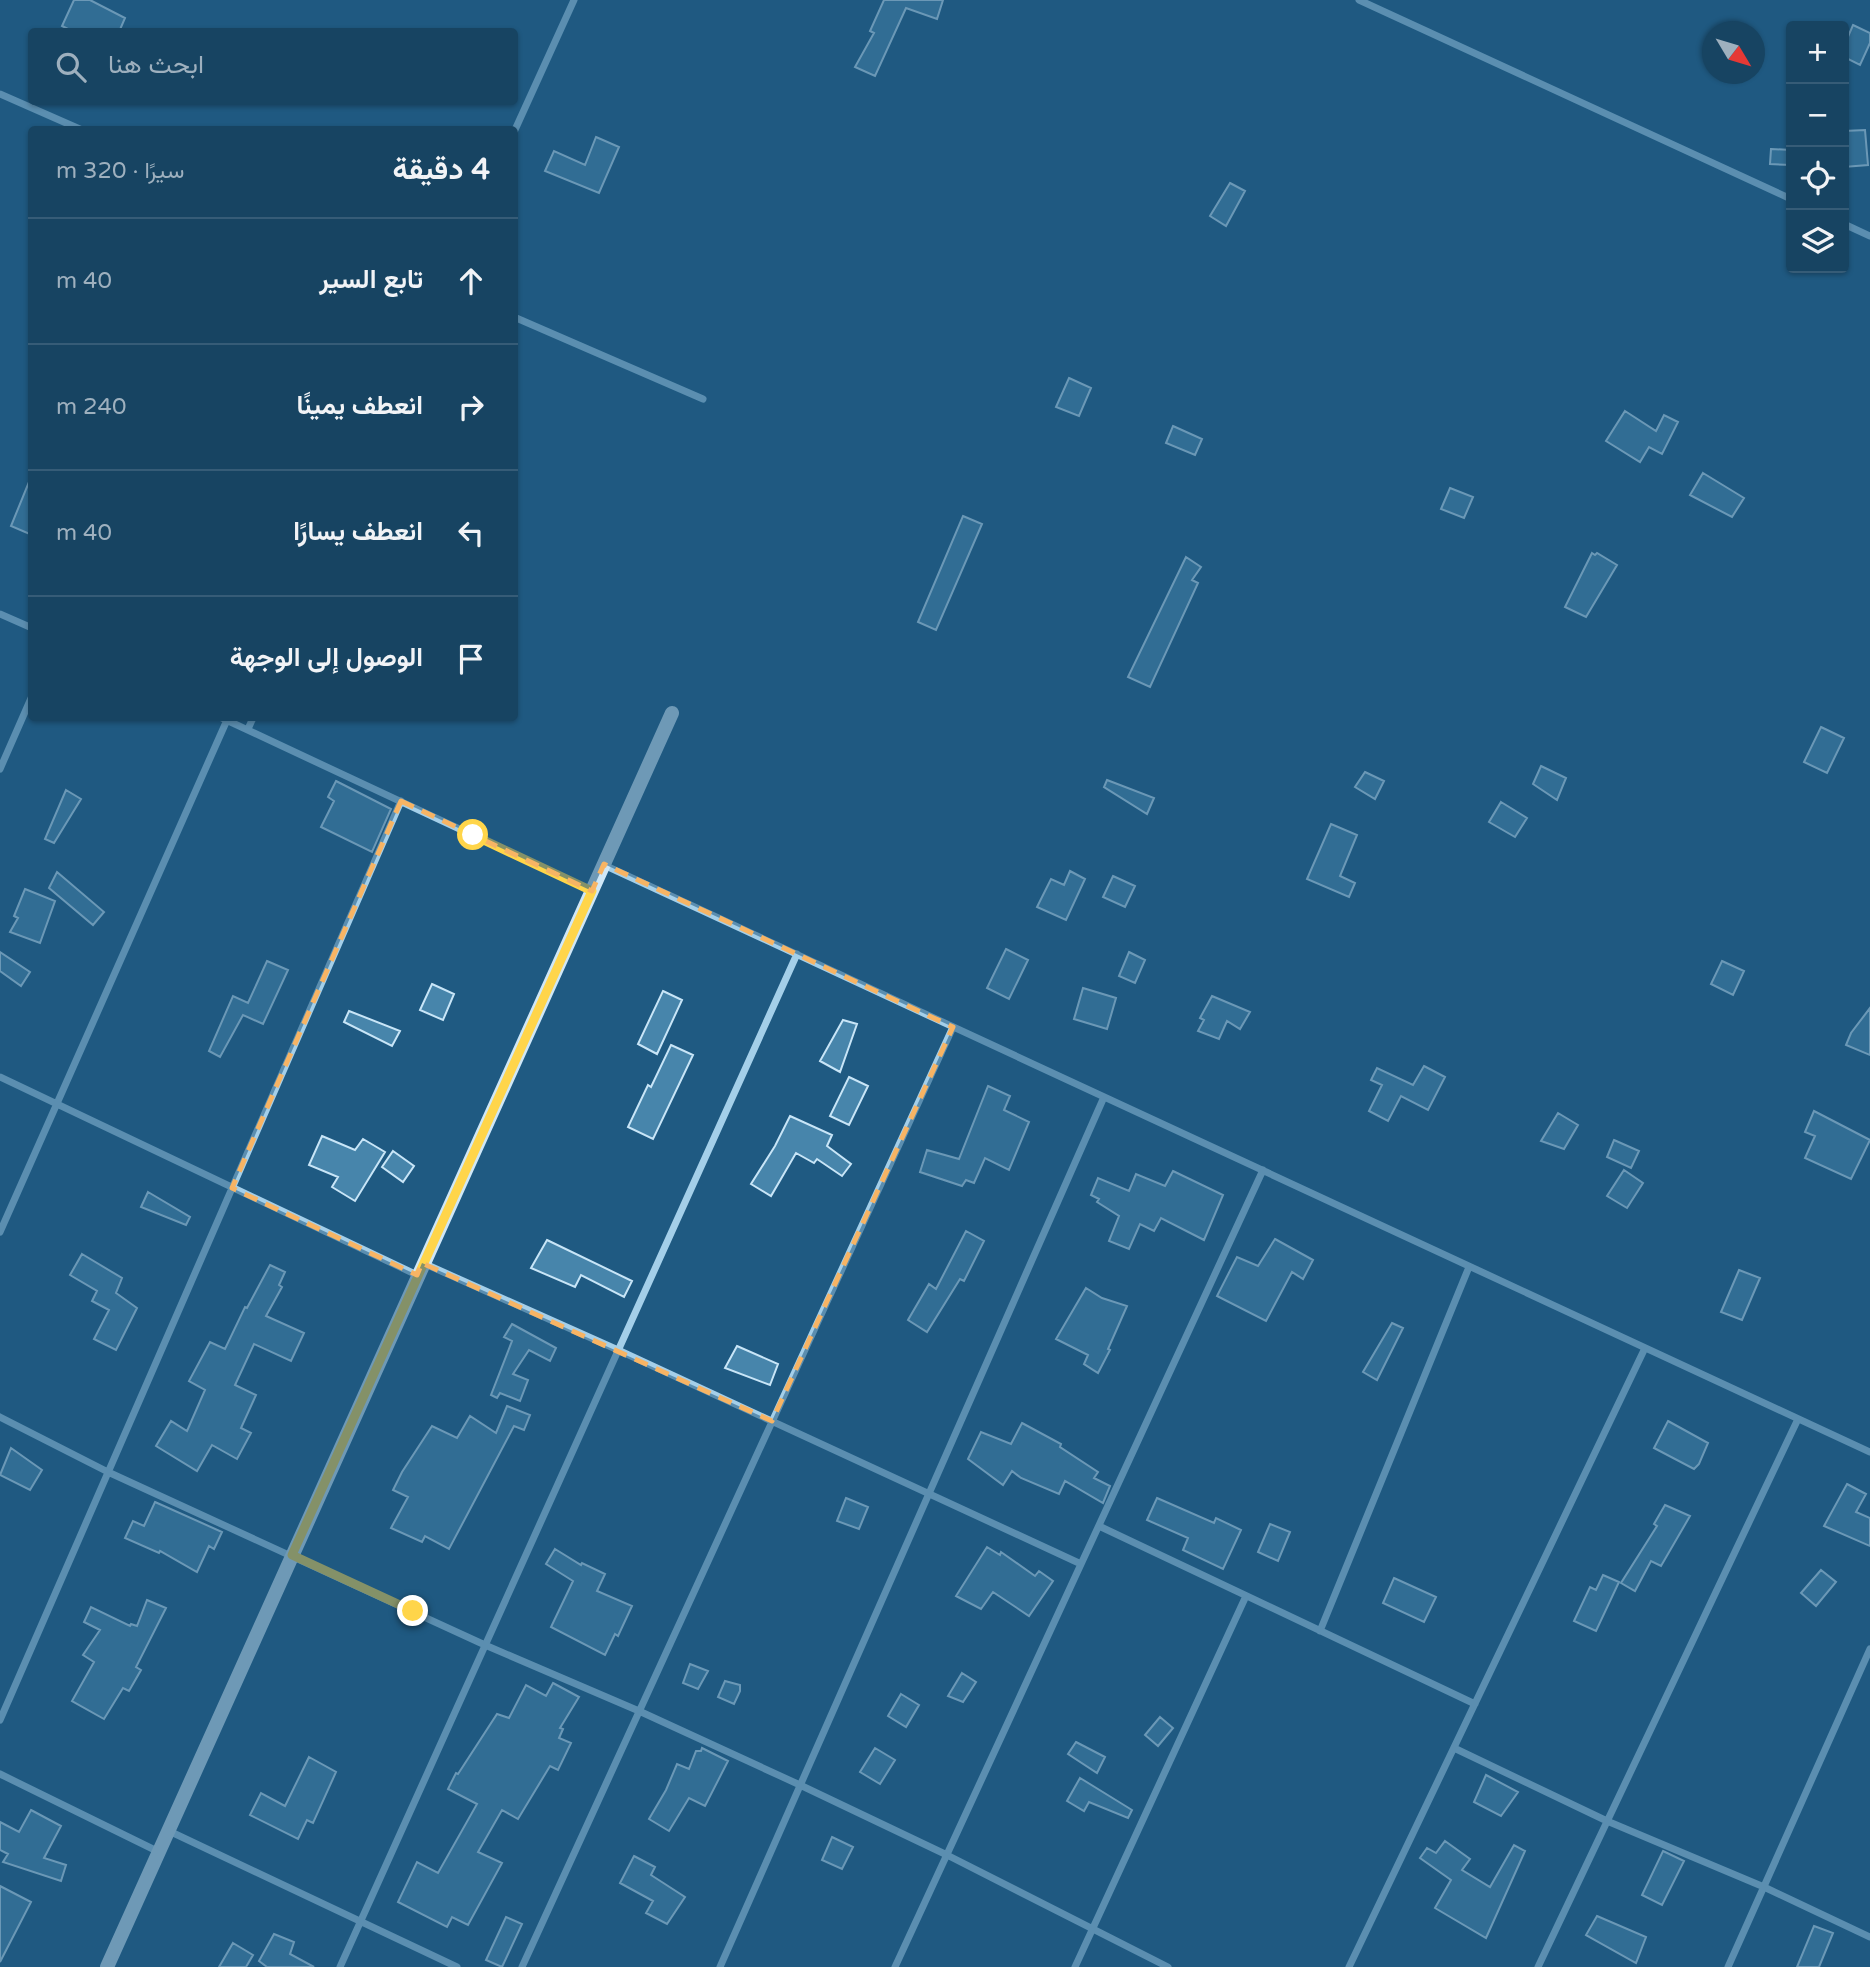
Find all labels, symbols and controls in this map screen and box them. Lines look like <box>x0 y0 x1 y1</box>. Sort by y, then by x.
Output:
north arrow <box>1702 21 1765 84</box>
map controls <box>1786 21 1849 273</box>
button: + <box>1786 21 1849 84</box>
search box <box>28 28 518 105</box>
icon: search <box>52 48 90 86</box>
text: ابحث هنا <box>108 49 204 80</box>
button: − <box>1786 84 1849 147</box>
button: locate <box>1786 147 1849 210</box>
text: 4 دقيقة <box>393 151 490 188</box>
text: سيرًا · 320 m <box>56 157 184 185</box>
button: layers <box>1786 210 1849 273</box>
icon: ahead <box>452 262 490 300</box>
text: تابع السير <box>319 264 423 295</box>
text: 40 m <box>56 267 112 295</box>
icon: right <box>452 388 490 426</box>
text: انعطف يمينًا <box>296 390 423 421</box>
text: 240 m <box>56 393 126 421</box>
icon: left <box>452 514 490 552</box>
text: انعطف يسارًا <box>293 516 423 547</box>
text: 40 m <box>56 519 112 547</box>
icon: arrive <box>452 640 490 678</box>
text: الوصول إلى الوجهة <box>230 642 423 673</box>
route start <box>457 819 488 850</box>
route end <box>397 1595 428 1626</box>

